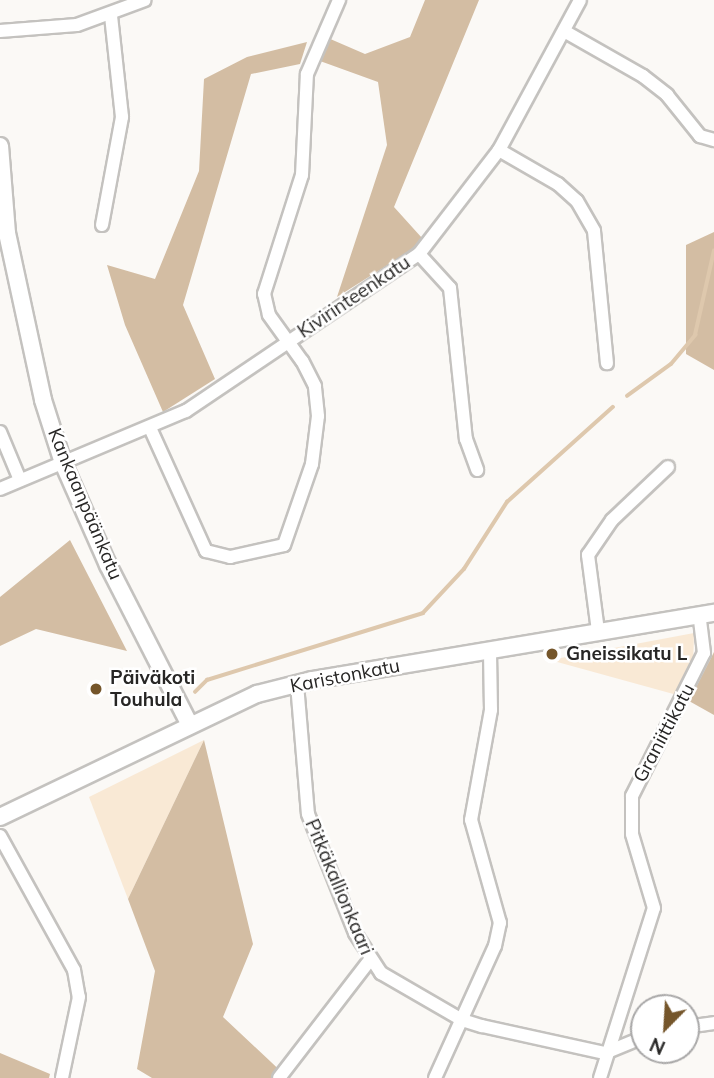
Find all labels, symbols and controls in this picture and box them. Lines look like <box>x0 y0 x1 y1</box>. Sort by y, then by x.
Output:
street label: Kivirinteenkatu <box>293 251 415 343</box>
street label: Kankaanpäänkatu <box>43 425 127 583</box>
place label: Gneissikatu L <box>566 643 687 665</box>
marker: Gneissikatu L <box>544 646 560 662</box>
street label: Karistonkatu <box>288 654 402 698</box>
place label: Päiväkoti Touhula <box>110 667 195 711</box>
street label: Graniittikatu <box>628 680 700 786</box>
marker: Päiväkoti Touhula <box>88 681 104 697</box>
street label: Pitkäkallionkaari <box>300 816 378 958</box>
north arrow <box>630 994 700 1064</box>
text: N <box>646 1032 669 1060</box>

